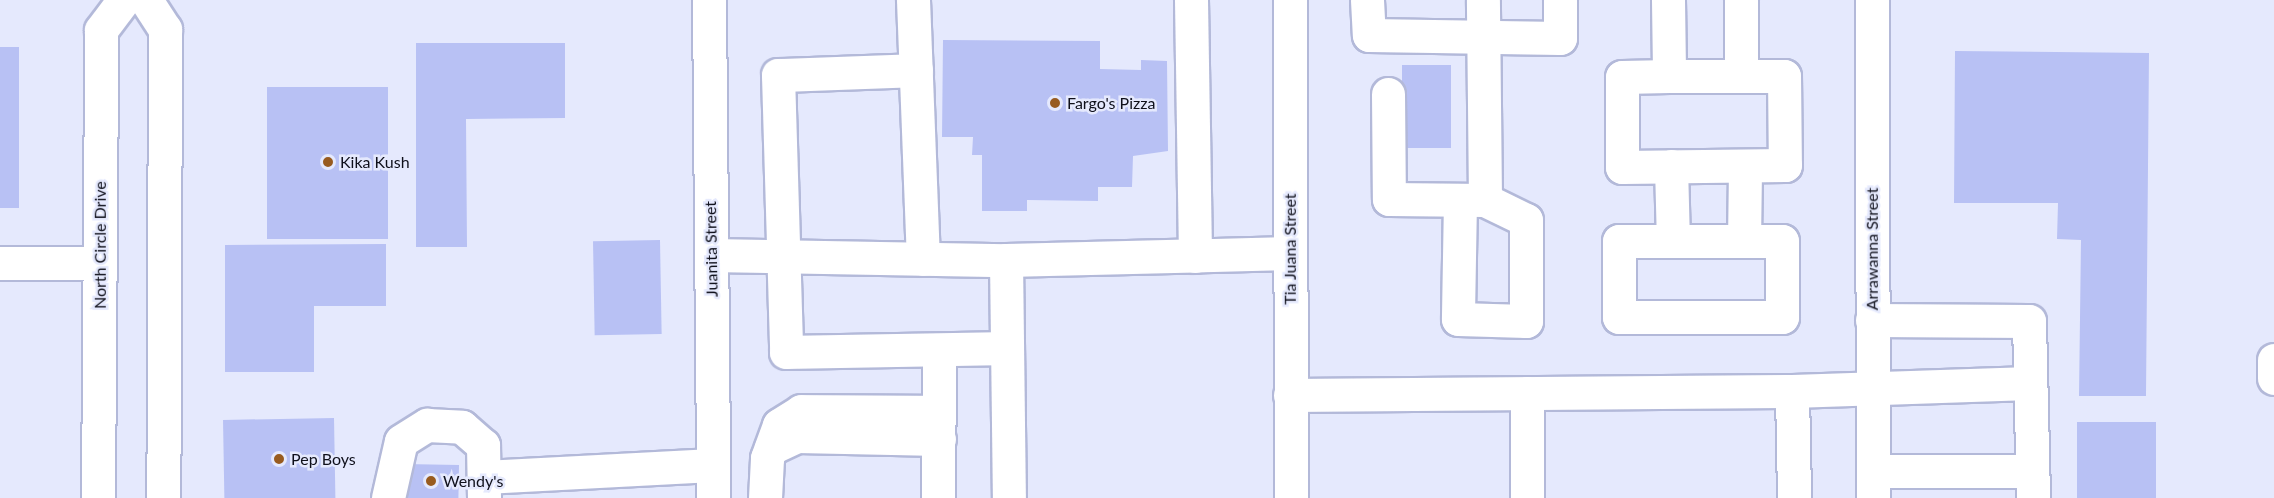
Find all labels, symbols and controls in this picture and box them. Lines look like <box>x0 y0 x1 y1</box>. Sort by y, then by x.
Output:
place label: Fargo's Pizza <box>1067 93 1155 113</box>
marker: Fargo's Pizza <box>1048 96 1062 110</box>
place label: Kika Kush <box>340 152 410 172</box>
marker: Kika Kush <box>321 155 335 169</box>
street label: North Circle Drive <box>90 181 110 309</box>
street label: Arrawanna Street <box>1862 188 1882 310</box>
street label: Tia Juana Street <box>1280 193 1300 305</box>
street label: Juanita Street <box>701 201 721 297</box>
place label: Pep Boys <box>291 449 356 469</box>
marker: Pep Boys <box>272 452 286 466</box>
place label: Wendy's <box>443 471 503 491</box>
marker: Wendy's <box>424 474 438 488</box>

